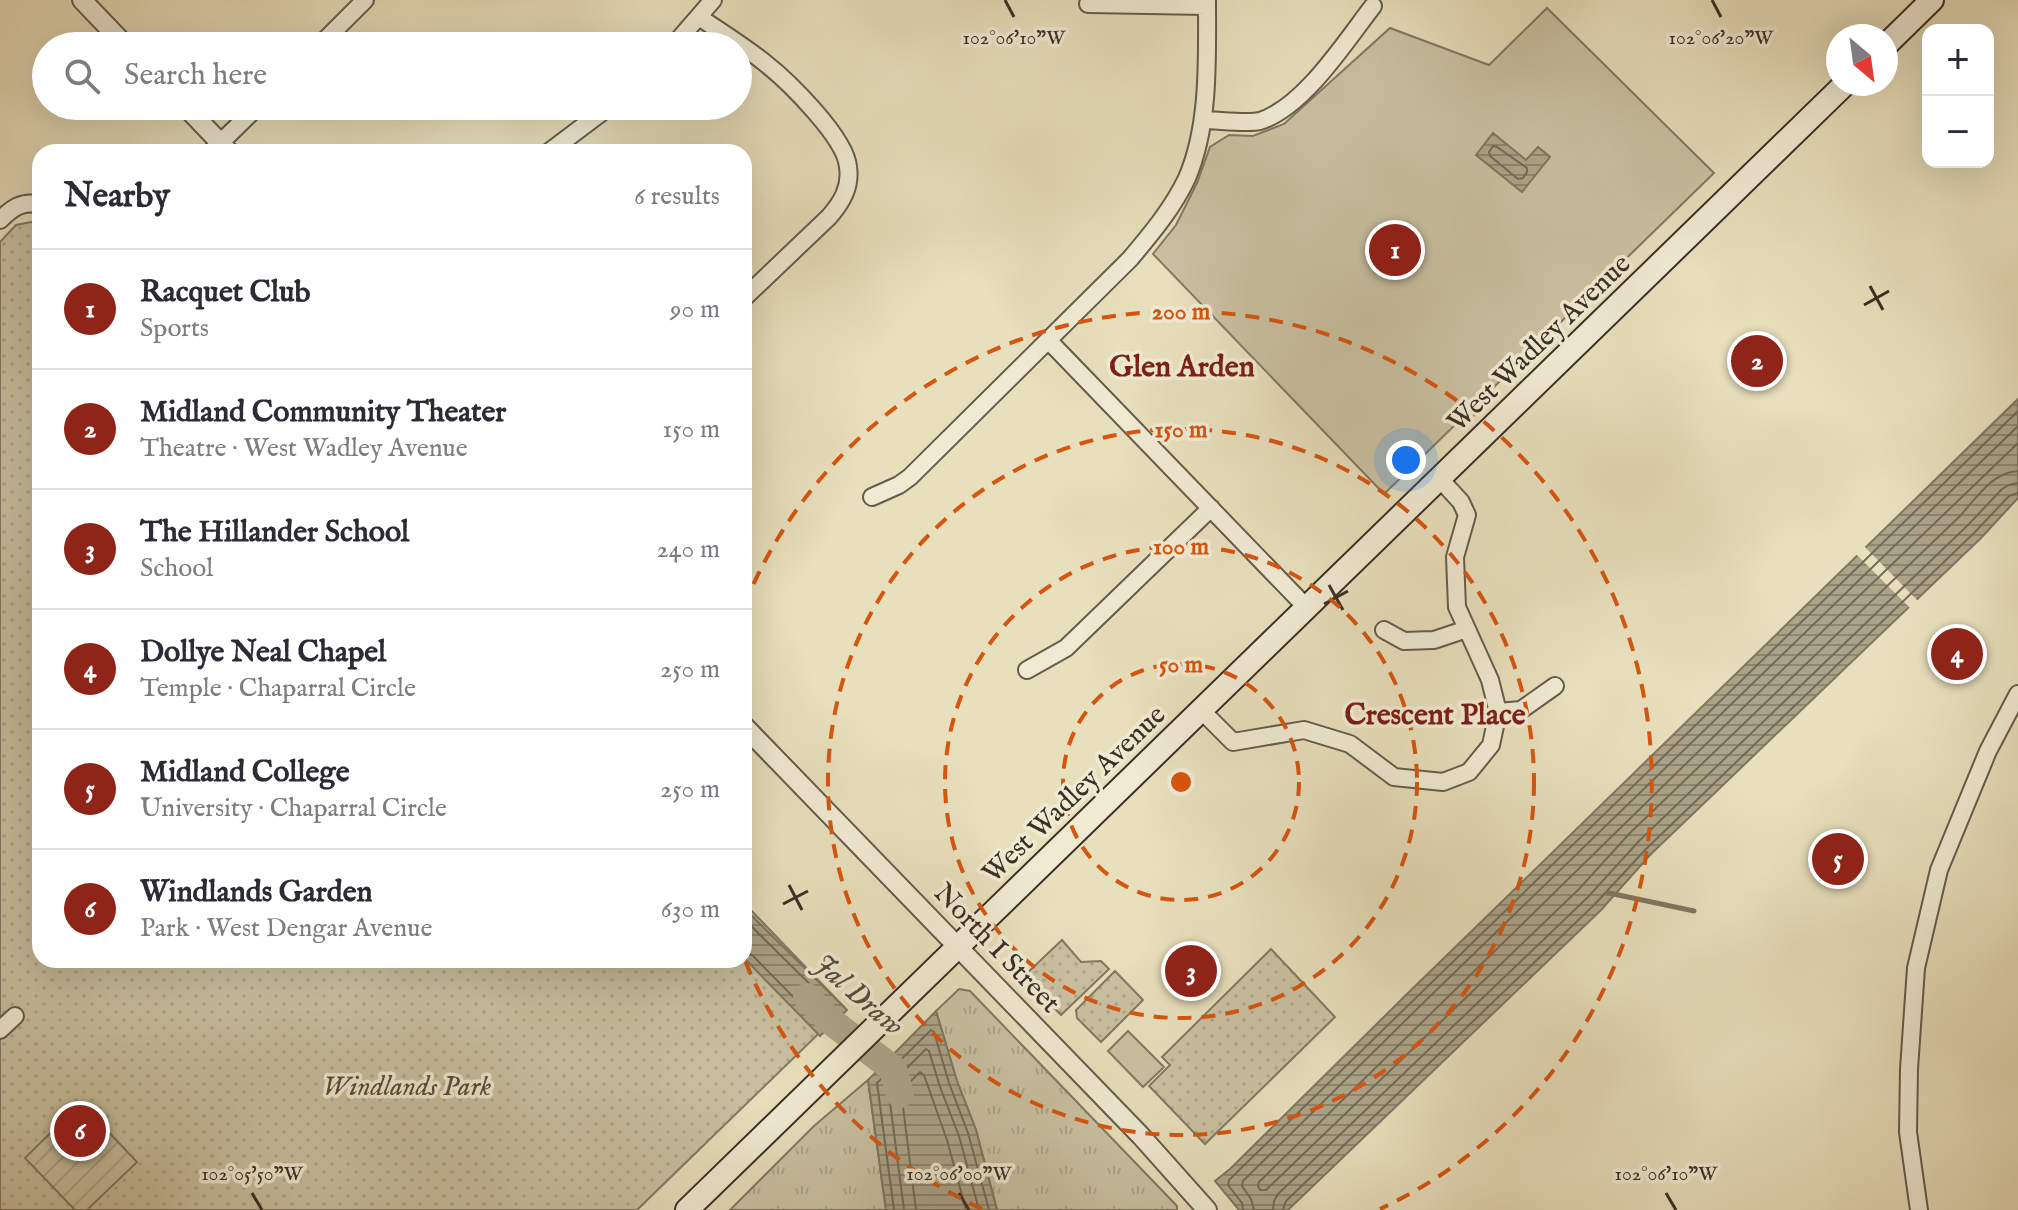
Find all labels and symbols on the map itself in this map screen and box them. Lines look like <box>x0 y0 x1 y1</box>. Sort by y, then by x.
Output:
north arrow <box>1826 24 1898 96</box>
text: 102°06'10"W <box>963 26 1066 51</box>
text: 102°06'20"W <box>1669 26 1774 51</box>
pin: 1 <box>1369 220 1421 280</box>
street label: West Wadley Avenue <box>1441 247 1639 440</box>
text: 200 m <box>1152 297 1211 328</box>
pin: 2 <box>1731 331 1783 391</box>
district label: Glen Arden <box>1109 349 1255 387</box>
text: 150 m <box>1154 415 1208 446</box>
your location <box>1386 440 1426 480</box>
text: 100 m <box>1153 532 1210 563</box>
pin: 4 <box>1931 624 1983 684</box>
text: 50 m <box>1159 650 1204 681</box>
district label: Crescent Place <box>1344 697 1526 735</box>
street label: West Wadley Avenue <box>976 698 1174 891</box>
centre of rings <box>1167 768 1195 796</box>
pin: 5 <box>1812 829 1864 889</box>
street label: North I Street <box>926 876 1067 1021</box>
pin: 3 <box>1165 941 1217 1001</box>
water label: Jal Draw <box>805 946 911 1046</box>
park label: Windlands Park <box>323 1070 491 1105</box>
pin: 6 <box>54 1101 106 1161</box>
text: 102°05'50"W <box>201 1162 304 1187</box>
text: 102°06'00"W <box>906 1162 1013 1187</box>
text: 102°06'10"W <box>1615 1162 1718 1187</box>

